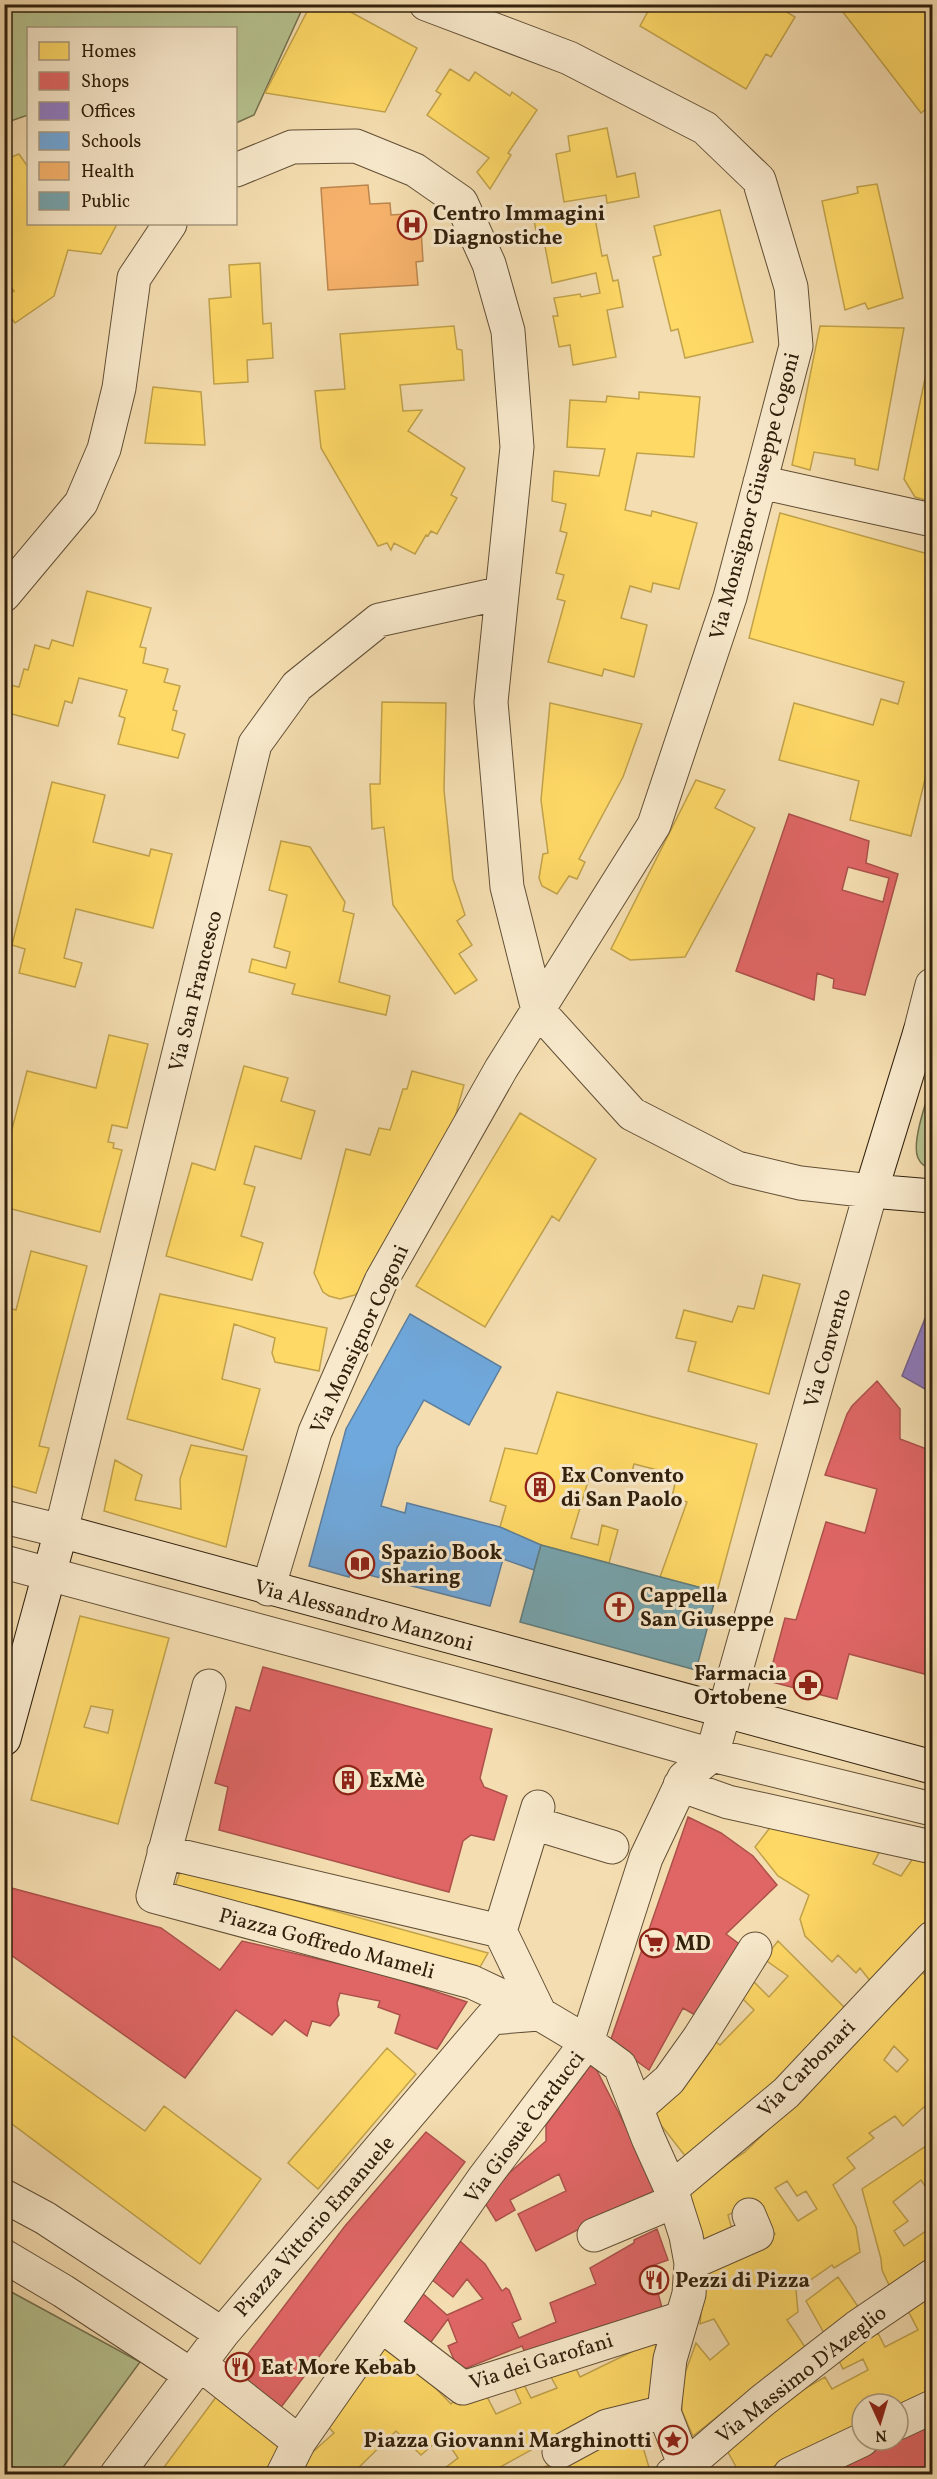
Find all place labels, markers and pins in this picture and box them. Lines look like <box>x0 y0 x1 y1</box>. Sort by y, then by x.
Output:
place label: Centro Immagini Diagnostiche <box>433 200 605 253</box>
hospital icon: Centro Immagini Diagnostiche <box>396 209 428 241</box>
place label: Ex Convento di San Paolo <box>561 1462 684 1515</box>
building icon: Ex Convento di San Paolo <box>524 1471 556 1503</box>
place label: Spazio Book Sharing <box>381 1539 502 1592</box>
library icon: Spazio Book Sharing <box>344 1548 376 1580</box>
place label: Cappella San Giuseppe <box>640 1582 774 1635</box>
church icon: Cappella San Giuseppe <box>603 1591 635 1623</box>
place label: Farmacia Ortobene <box>694 1660 787 1713</box>
pharmacy icon: Farmacia Ortobene <box>792 1669 824 1701</box>
building icon: ExMè <box>332 1764 364 1796</box>
place label: ExMè <box>369 1767 425 1796</box>
supermarket icon: MD <box>638 1927 670 1959</box>
place label: MD <box>675 1930 711 1959</box>
restaurant icon: Pezzi di Pizza <box>638 2264 670 2296</box>
place label: Pezzi di Pizza <box>675 2267 810 2296</box>
restaurant icon: Eat More Kebab <box>224 2351 256 2383</box>
place label: Eat More Kebab <box>261 2354 416 2383</box>
place icon: Piazza Giovanni Marghinotti <box>657 2424 689 2456</box>
place label: Piazza Giovanni Marghinotti <box>364 2427 652 2456</box>

